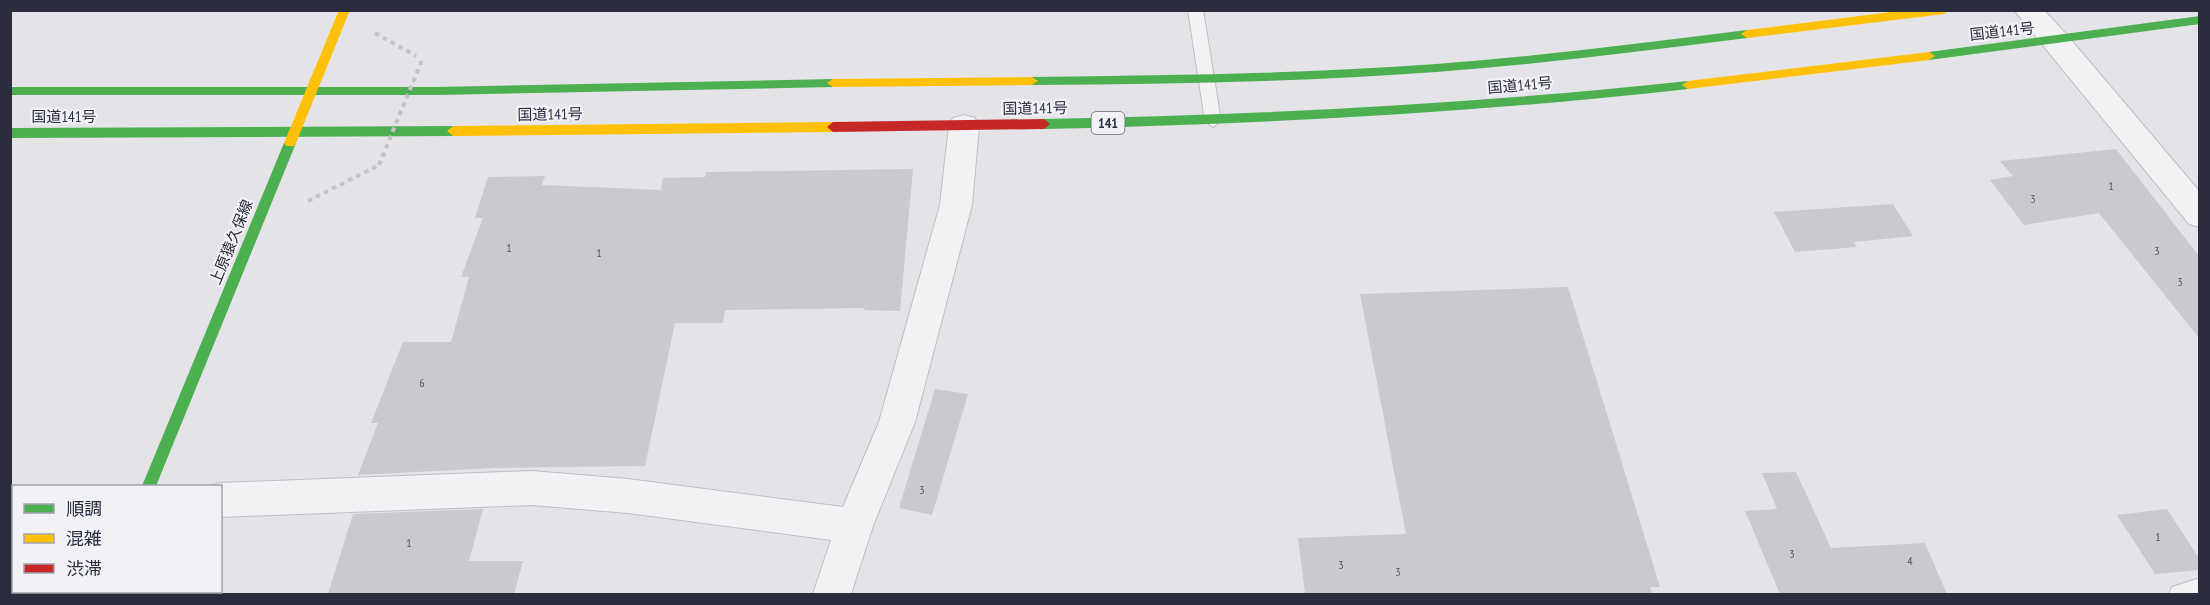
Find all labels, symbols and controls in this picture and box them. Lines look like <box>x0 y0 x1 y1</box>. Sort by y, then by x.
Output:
street label: 国道141号 <box>1969 18 2035 44</box>
street label: 国道141号 <box>1487 73 1553 97</box>
street label: 国道141号 <box>1002 98 1068 118</box>
street label: 国道141号 <box>517 104 583 124</box>
street label: 国道141号 <box>31 107 97 126</box>
road number: 141 <box>1092 112 1124 134</box>
house number: 1 <box>2108 178 2114 193</box>
house number: 3 <box>2030 191 2036 206</box>
street label: 上原猿久保線 <box>205 197 257 287</box>
house number: 1 <box>506 240 512 255</box>
house number: 3 <box>2154 243 2160 258</box>
house number: 1 <box>596 245 602 260</box>
house number: 3 <box>2177 274 2183 289</box>
house number: 6 <box>419 375 425 390</box>
house number: 3 <box>919 482 925 497</box>
legend <box>12 485 222 593</box>
text: 順調 <box>66 497 102 520</box>
text: 混雑 <box>66 527 102 550</box>
house number: 1 <box>2155 529 2161 544</box>
house number: 1 <box>406 535 412 550</box>
house number: 3 <box>1789 546 1795 561</box>
house number: 4 <box>1907 553 1913 568</box>
text: 渋滞 <box>66 557 102 580</box>
house number: 3 <box>1338 557 1344 572</box>
house number: 3 <box>1395 564 1401 579</box>

